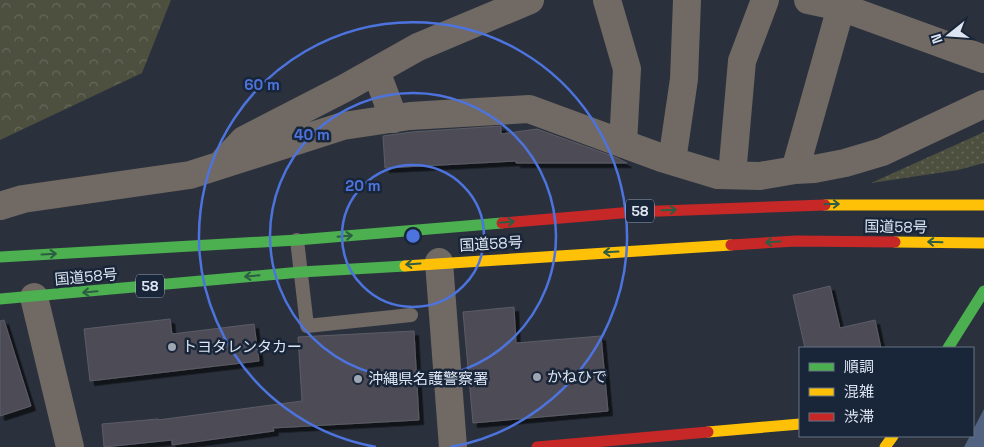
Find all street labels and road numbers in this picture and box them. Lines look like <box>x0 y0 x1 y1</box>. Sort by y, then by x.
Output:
road number: 58 <box>626 200 654 222</box>
street label: 国道58号 <box>864 216 928 237</box>
street label: 国道58号 <box>459 232 523 255</box>
street label: 国道58号 <box>54 264 118 289</box>
road number: 58 <box>136 274 164 298</box>

